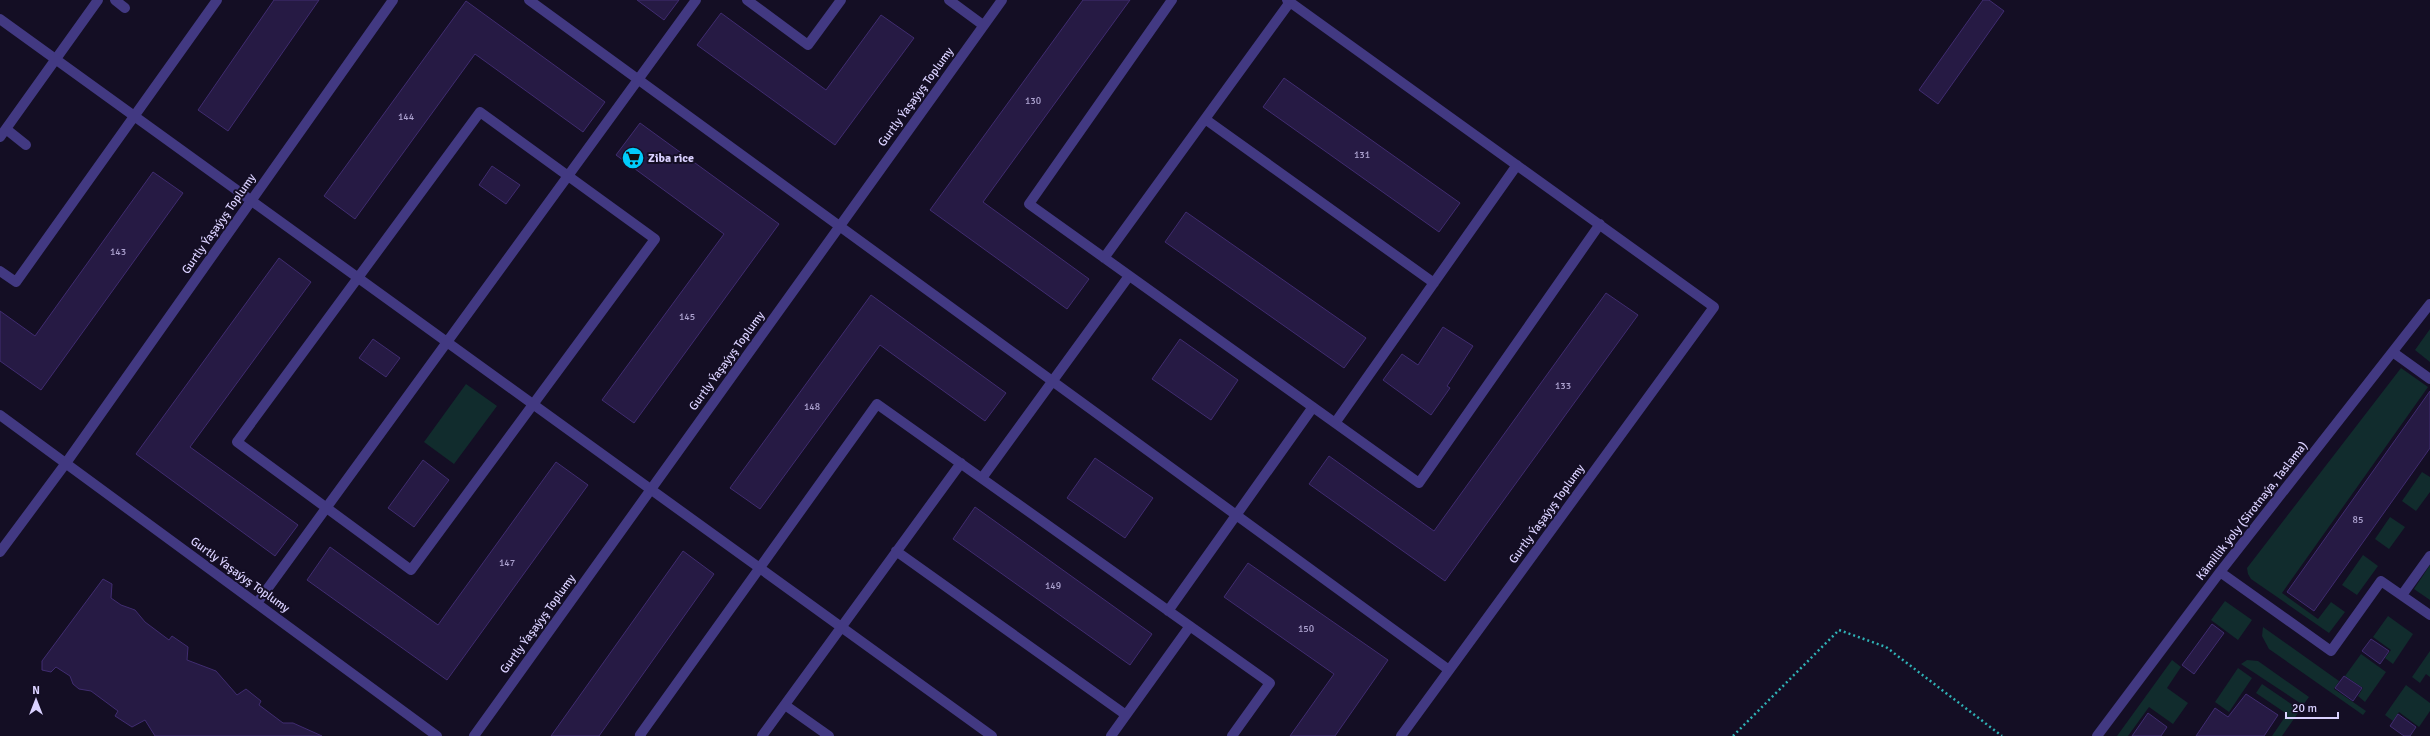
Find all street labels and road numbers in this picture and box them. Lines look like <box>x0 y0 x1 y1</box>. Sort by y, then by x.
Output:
street label: Gurtly Ýaşaýyş Toplumy <box>875 44 957 150</box>
street label: Gurtly Ýaşaýyş Toplumy <box>179 171 260 277</box>
street label: Gurtly Ýaşaýyş Toplumy <box>686 308 768 414</box>
street label: Kämillik ýoly (Sirotnaýa, Taslama) <box>2193 439 2311 583</box>
street label: Gurtly Ýaşaýyş Toplumy <box>1506 461 1588 567</box>
street label: Gurtly Ýaşaýyş Toplumy <box>187 534 293 616</box>
street label: Gurtly Ýaşaýyş Toplumy <box>497 571 579 677</box>

